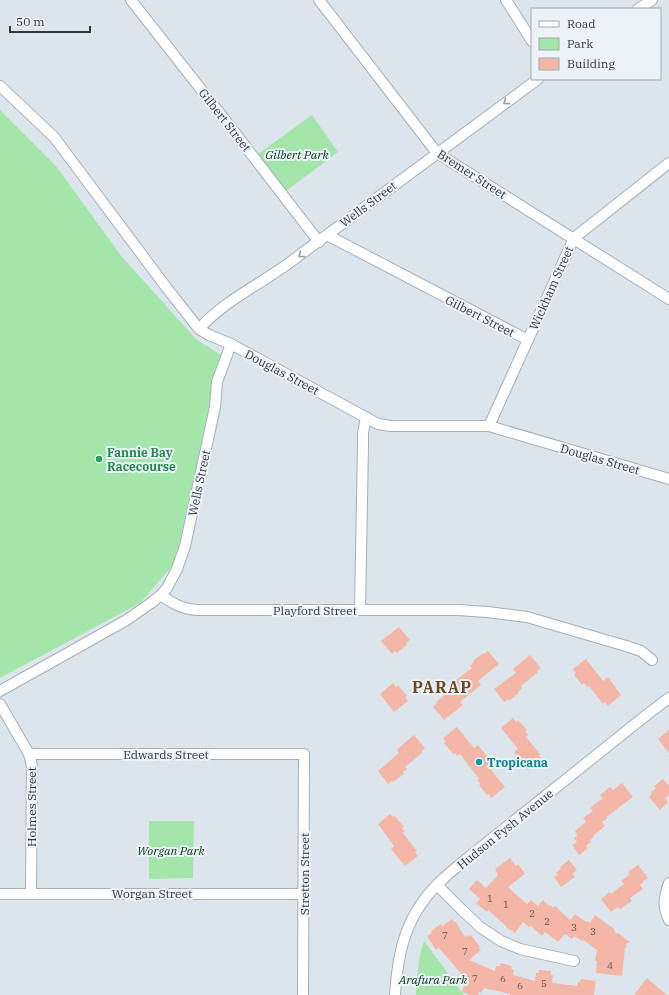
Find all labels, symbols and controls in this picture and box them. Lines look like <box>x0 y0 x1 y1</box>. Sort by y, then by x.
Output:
scale bar <box>10 8 90 34</box>
legend <box>531 8 661 80</box>
text: 50 m <box>16 14 45 29</box>
text: Road <box>567 16 596 31</box>
text: Park <box>567 36 593 51</box>
text: Building <box>567 56 615 71</box>
street label: Gilbert Street <box>196 85 254 155</box>
one-way arrow <box>504 97 511 104</box>
street label: Bremer Street <box>435 146 509 202</box>
park label: Gilbert Park <box>265 147 329 162</box>
street label: Wells Street <box>337 178 399 230</box>
street label: Wickham Street <box>526 244 576 332</box>
one-way arrow <box>298 250 305 257</box>
street label: Gilbert Street <box>443 292 517 340</box>
street label: Douglas Street <box>242 346 322 398</box>
street label: Douglas Street <box>559 441 641 477</box>
place label: Fannie Bay Racecourse <box>107 445 176 474</box>
street label: Wells Street <box>185 449 213 517</box>
marker: Fannie Bay Racecourse <box>94 454 104 464</box>
street label: Playford Street <box>273 603 357 618</box>
district label: PARAP <box>412 677 472 697</box>
street label: Edwards Street <box>123 747 209 762</box>
place label: Tropicana <box>487 755 548 770</box>
marker: Tropicana <box>474 757 484 767</box>
street label: Holmes Street <box>24 767 39 847</box>
street label: Hudson Fysh Avenue <box>454 786 556 872</box>
street label: Stretton Street <box>297 833 312 915</box>
park label: Worgan Park <box>137 843 206 858</box>
street label: Worgan Street <box>112 886 192 901</box>
house number: 1 <box>487 892 493 905</box>
house number: 1 <box>503 898 509 911</box>
house number: 2 <box>529 907 535 920</box>
house number: 2 <box>544 915 550 928</box>
house number: 3 <box>571 921 577 934</box>
house number: 3 <box>590 925 596 938</box>
house number: 7 <box>442 929 448 942</box>
house number: 7 <box>462 945 468 958</box>
house number: 4 <box>607 959 613 972</box>
park label: Arafura Park <box>398 972 468 987</box>
house number: 7 <box>472 972 478 985</box>
house number: 6 <box>500 972 506 985</box>
house number: 5 <box>541 977 547 990</box>
house number: 6 <box>517 979 523 992</box>

